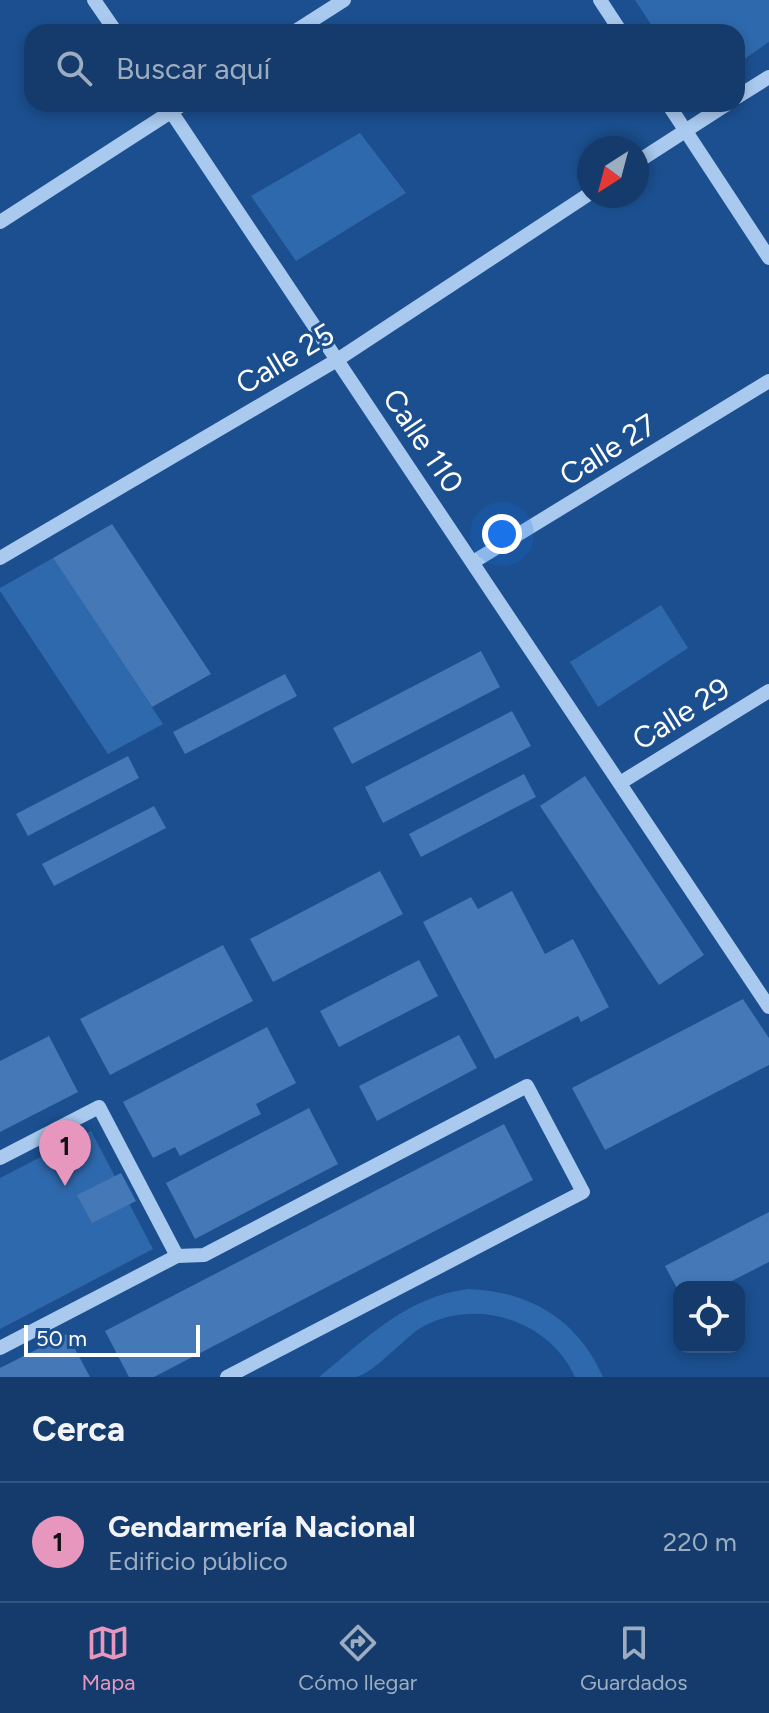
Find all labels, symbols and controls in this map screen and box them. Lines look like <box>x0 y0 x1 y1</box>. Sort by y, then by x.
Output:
search box <box>24 24 745 112</box>
icon: search <box>52 46 96 90</box>
text: Buscar aquí <box>116 50 270 87</box>
north arrow <box>577 136 649 208</box>
street label: Calle 25 <box>229 315 341 402</box>
street label: Calle 110 <box>375 381 472 500</box>
street label: Calle 27 <box>553 406 663 494</box>
your location <box>482 514 522 554</box>
street label: Calle 29 <box>625 669 736 758</box>
pin: 1 <box>39 1120 91 1186</box>
map controls <box>673 1281 745 1353</box>
button: locate <box>673 1281 745 1353</box>
scale bar <box>24 1321 200 1357</box>
text: 50 m <box>36 1325 87 1352</box>
text: Cerca <box>32 1409 125 1450</box>
text: Gendarmería Nacional <box>108 1508 416 1545</box>
text: 1 <box>53 1526 63 1558</box>
text: 220 m <box>663 1526 737 1558</box>
text: Edificio público <box>108 1545 288 1577</box>
tab: Mapa <box>81 1621 135 1696</box>
tab: Cómo llegar <box>298 1621 417 1696</box>
tab: Guardados <box>580 1621 688 1696</box>

